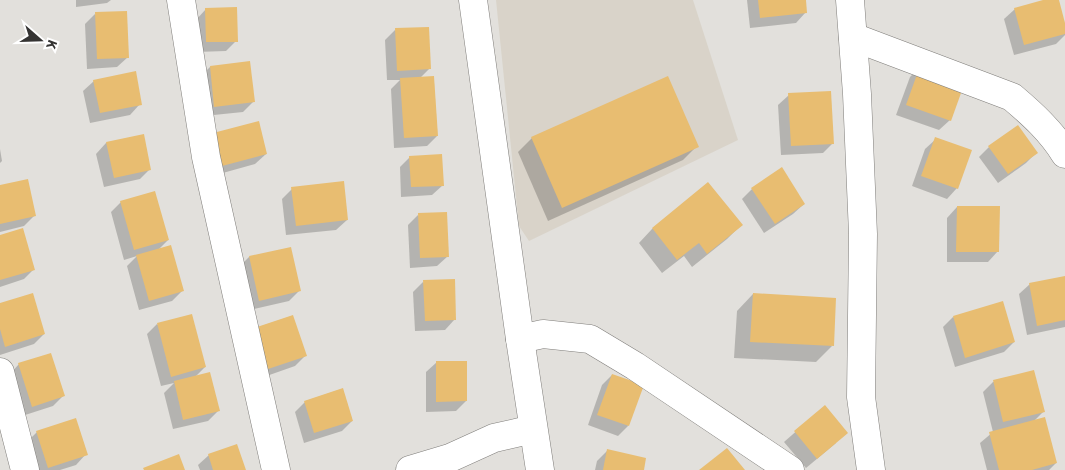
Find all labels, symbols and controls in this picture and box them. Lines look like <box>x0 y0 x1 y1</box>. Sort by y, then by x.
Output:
north arrow <box>15 15 65 65</box>
text: K <box>40 37 62 52</box>

